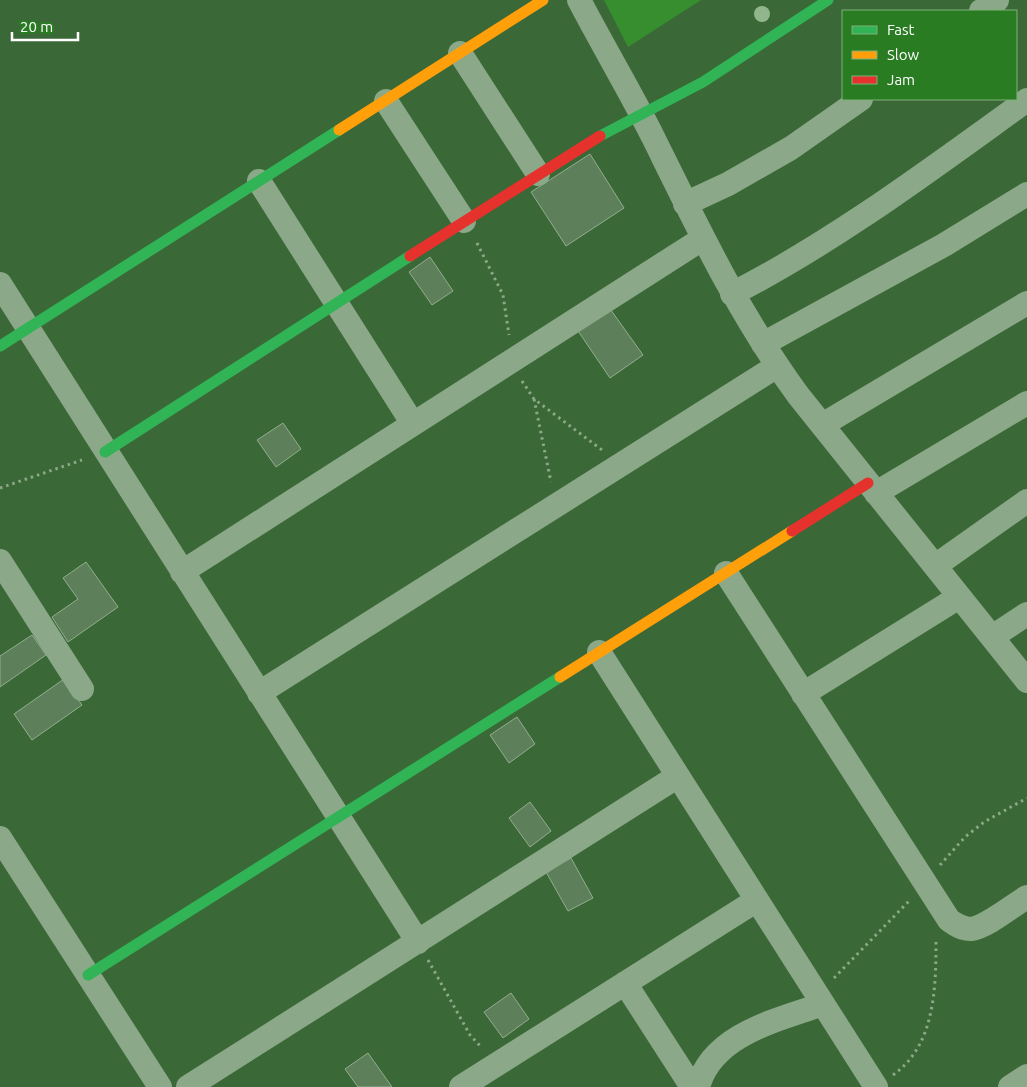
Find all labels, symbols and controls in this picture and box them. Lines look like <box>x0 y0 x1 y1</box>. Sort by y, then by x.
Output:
scale bar <box>12 10 79 42</box>
legend <box>842 10 1017 100</box>
text: 20 m <box>20 18 53 35</box>
text: Fast <box>887 21 915 38</box>
text: Slow <box>887 46 920 63</box>
text: Jam <box>887 71 915 88</box>

